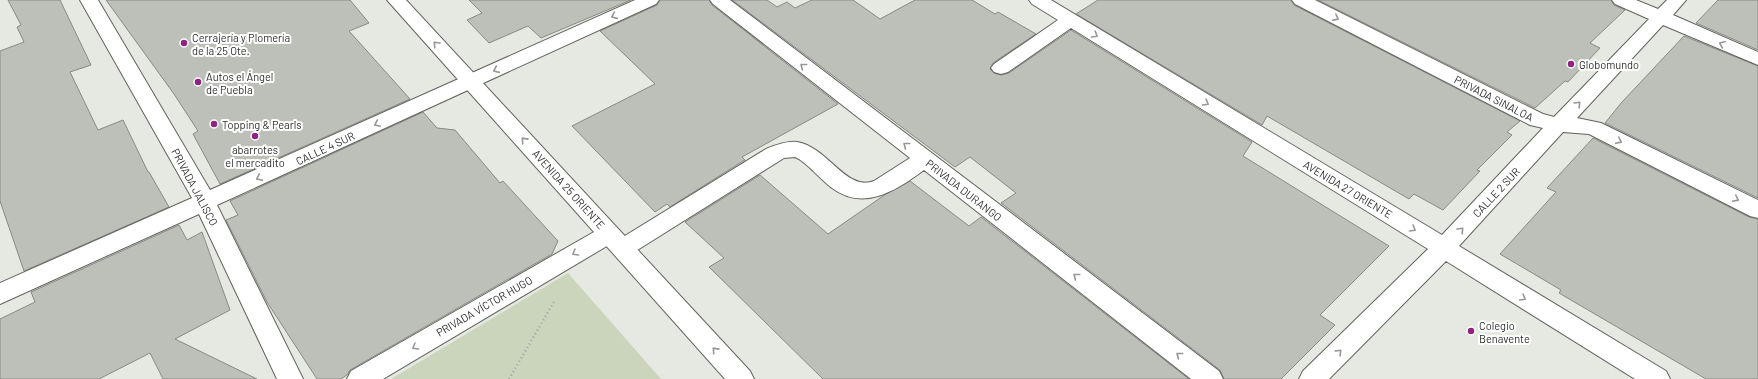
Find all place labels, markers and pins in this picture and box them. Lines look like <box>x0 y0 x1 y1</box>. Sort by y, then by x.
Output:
place label: Cerrajería y Plomería de la 25 Ote. <box>192 31 290 57</box>
marker: Cerrajería y Plomería de la 25 Ote. <box>179 38 189 48</box>
place label: Globomundo <box>1579 58 1639 71</box>
marker: Globomundo <box>1566 59 1576 69</box>
place label: Autos el Ángel de Puebla <box>206 70 273 96</box>
marker: Autos el Ángel de Puebla <box>193 77 203 87</box>
place label: Topping & Pearls <box>222 118 301 131</box>
marker: Topping & Pearls <box>209 119 219 129</box>
marker: abarrotes el mercadito <box>250 131 260 141</box>
place label: abarrotes el mercadito <box>225 143 285 169</box>
place label: Colegio Benavente <box>1479 319 1530 345</box>
marker: Colegio Benavente <box>1466 326 1476 336</box>

